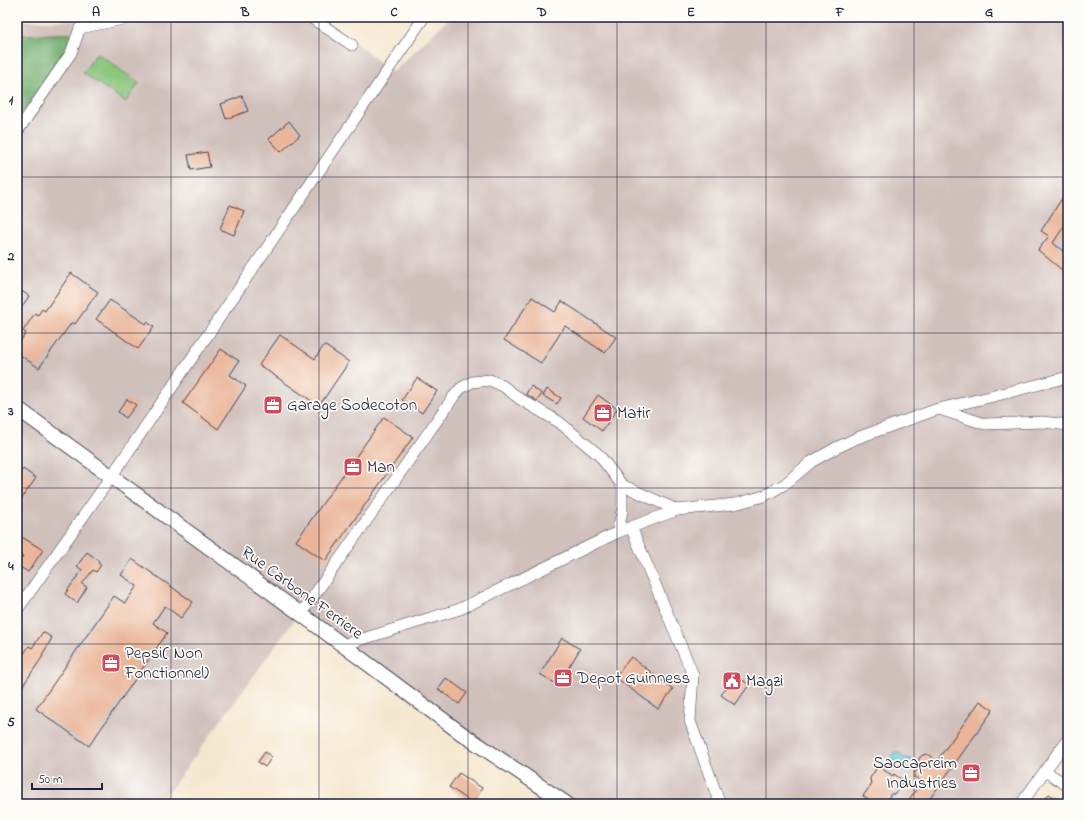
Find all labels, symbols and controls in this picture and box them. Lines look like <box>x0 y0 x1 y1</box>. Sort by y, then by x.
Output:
text: A <box>92 3 100 22</box>
text: B <box>240 3 250 22</box>
text: C <box>390 3 398 22</box>
text: D <box>536 3 547 22</box>
text: E <box>687 3 695 22</box>
text: F <box>835 3 845 22</box>
text: G <box>985 3 993 22</box>
text: 1 <box>9 91 14 110</box>
text: 2 <box>7 247 15 266</box>
place label: Garage Sodecoton <box>287 393 417 420</box>
office icon: Garage Sodecoton <box>262 394 284 416</box>
place label: Matir <box>617 401 651 426</box>
text: 3 <box>7 402 14 421</box>
office icon: Matir <box>592 402 614 424</box>
place label: Man <box>367 455 395 480</box>
office icon: Man <box>342 456 364 478</box>
street label: Rue Carbone Ferriere <box>236 540 369 646</box>
text: 4 <box>7 557 14 576</box>
place label: Pepsi( Non Fonctionnel) <box>124 641 209 686</box>
office icon: Pepsi( Non Fonctionnel) <box>100 652 122 674</box>
place label: Depot Guinness <box>576 666 690 691</box>
office icon: Depot Guinness <box>552 667 574 689</box>
place label: Magzi <box>746 669 783 696</box>
public building icon: Magzi <box>721 670 743 692</box>
text: 5 <box>7 713 15 732</box>
place label: Saocapreim Industries <box>873 751 957 796</box>
office icon: Saocapreim Industries <box>960 762 982 784</box>
scale bar <box>32 765 102 791</box>
text: 50 m <box>38 771 62 789</box>

